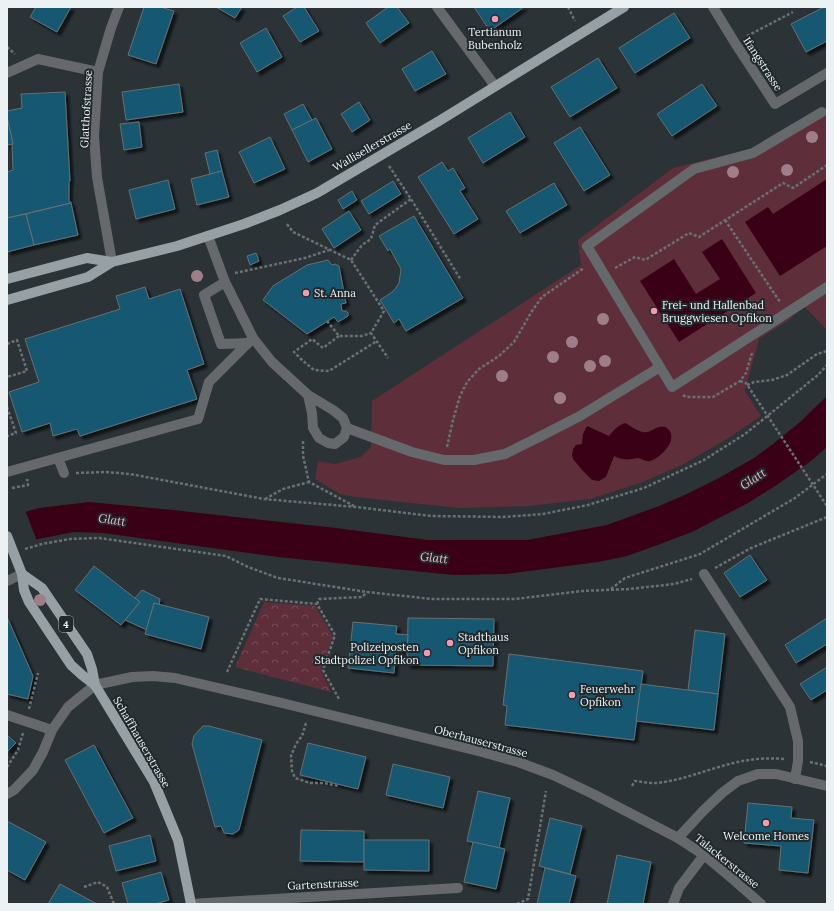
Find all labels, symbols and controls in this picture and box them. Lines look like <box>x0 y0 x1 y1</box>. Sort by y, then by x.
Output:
marker: Tertianum Bubenholz <box>490 14 500 24</box>
place label: Tertianum Bubenholz <box>468 25 522 52</box>
street label: Ifangstrasse <box>740 34 786 94</box>
street label: Glatthofstrasse <box>77 70 95 148</box>
street label: Wallisellerstrasse <box>330 118 414 174</box>
place label: St. Anna <box>314 286 356 300</box>
marker: St. Anna <box>301 288 311 298</box>
place label: Frei- und Hallenbad Bruggwiesen Opfikon <box>662 298 772 325</box>
marker: Frei- und Hallenbad Bruggwiesen Opfikon <box>649 306 659 316</box>
water label: Glatt <box>737 464 769 492</box>
water label: Glatt <box>97 510 127 529</box>
water label: Glatt <box>419 549 449 566</box>
road number: 4 <box>59 616 73 632</box>
place label: Stadthaus Opfikon <box>458 630 509 657</box>
marker: Stadthaus Opfikon <box>445 638 455 648</box>
place label: Polizeiposten Stadtpolizei Opfikon <box>314 640 419 667</box>
marker: Polizeiposten Stadtpolizei Opfikon <box>422 648 432 658</box>
place label: Feuerwehr Opfikon <box>580 682 635 709</box>
marker: Feuerwehr Opfikon <box>567 690 577 700</box>
street label: Schaffhauserstrasse <box>110 694 174 790</box>
street label: Oberhauserstrasse <box>433 722 529 760</box>
marker: Welcome Homes <box>761 818 771 828</box>
place label: Welcome Homes <box>723 829 809 843</box>
street label: Talackerstrasse <box>692 831 762 891</box>
street label: Gartenstrasse <box>287 875 359 893</box>

